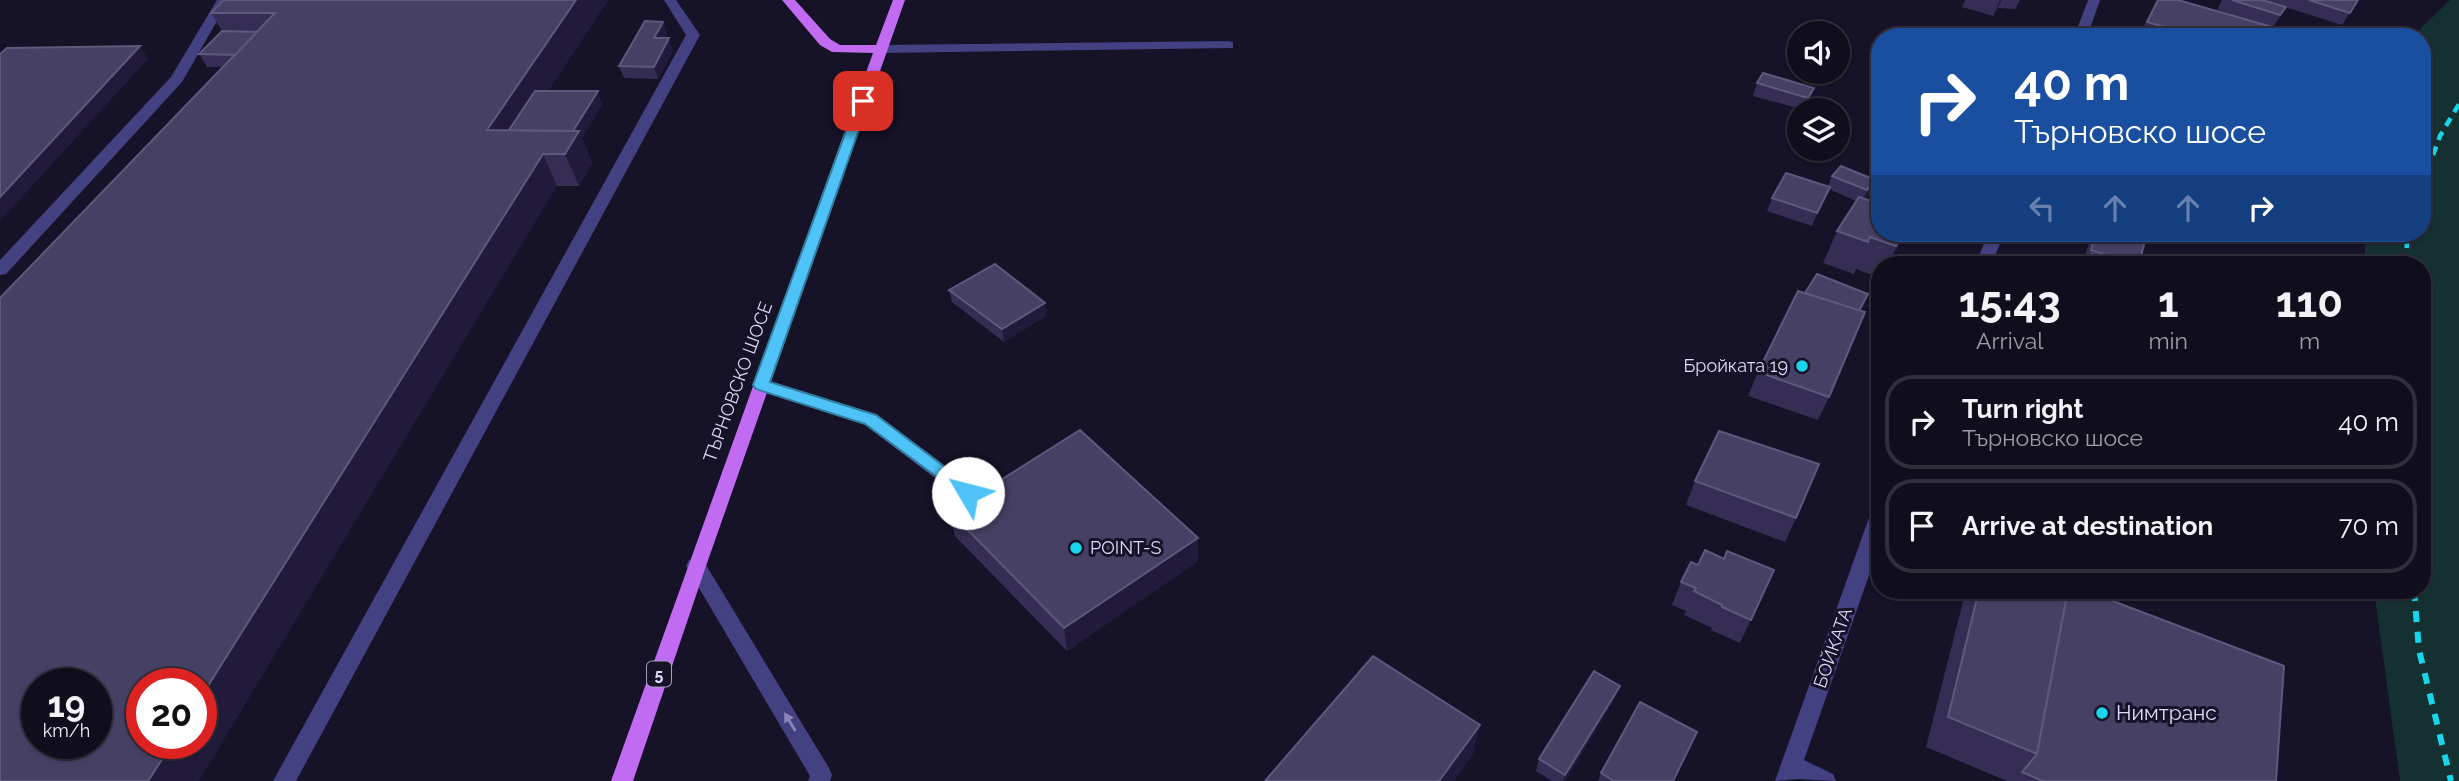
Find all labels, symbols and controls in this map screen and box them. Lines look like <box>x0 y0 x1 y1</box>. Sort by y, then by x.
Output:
map controls <box>1787 21 1850 161</box>
button: sound <box>1787 21 1850 84</box>
text: 40 m <box>2014 54 2129 111</box>
icon: right <box>1899 56 1990 147</box>
pin <box>833 71 893 131</box>
icon: arrive <box>844 82 882 120</box>
button: layers <box>1787 98 1850 161</box>
text: Търновско шосе <box>2014 113 2266 150</box>
icon: left <box>2023 189 2061 227</box>
icon: ahead <box>2096 189 2134 227</box>
icon: ahead <box>2169 189 2207 227</box>
icon: right <box>2242 189 2280 227</box>
text: 15:43 <box>1959 278 2061 327</box>
text: 1 <box>2158 278 2179 327</box>
text: 110 <box>2276 278 2343 327</box>
street label: ТЪРНОВСКО ШОСЕ <box>699 299 776 465</box>
text: Arrival <box>1976 327 2043 354</box>
text: min <box>2148 327 2188 354</box>
text: m <box>2299 327 2320 354</box>
place label: Бройката 19 <box>1684 355 1788 376</box>
marker: Бройката 19 <box>1794 358 1810 374</box>
text: Turn right <box>1962 394 2083 424</box>
icon: right <box>1903 403 1941 441</box>
text: 40 m <box>2338 407 2399 437</box>
text: Търновско шосе <box>1962 424 2143 451</box>
position arrow <box>931 456 1005 530</box>
icon: arrive <box>1903 507 1941 545</box>
text: Arrive at destination <box>1962 511 2213 541</box>
text: 70 m <box>2339 511 2399 541</box>
place label: POINT-S <box>1090 537 1161 558</box>
marker: POINT-S <box>1068 540 1084 556</box>
street label: БОЙКАТА <box>1809 605 1856 691</box>
road number: 5 <box>647 662 671 687</box>
speed limit sign: 20 <box>126 668 217 759</box>
text: 19 <box>48 684 85 725</box>
place label: Нимтранс <box>2116 700 2217 725</box>
marker: Нимтранс <box>2094 705 2110 721</box>
one-way arrow <box>783 712 796 731</box>
text: km/h <box>43 720 90 741</box>

